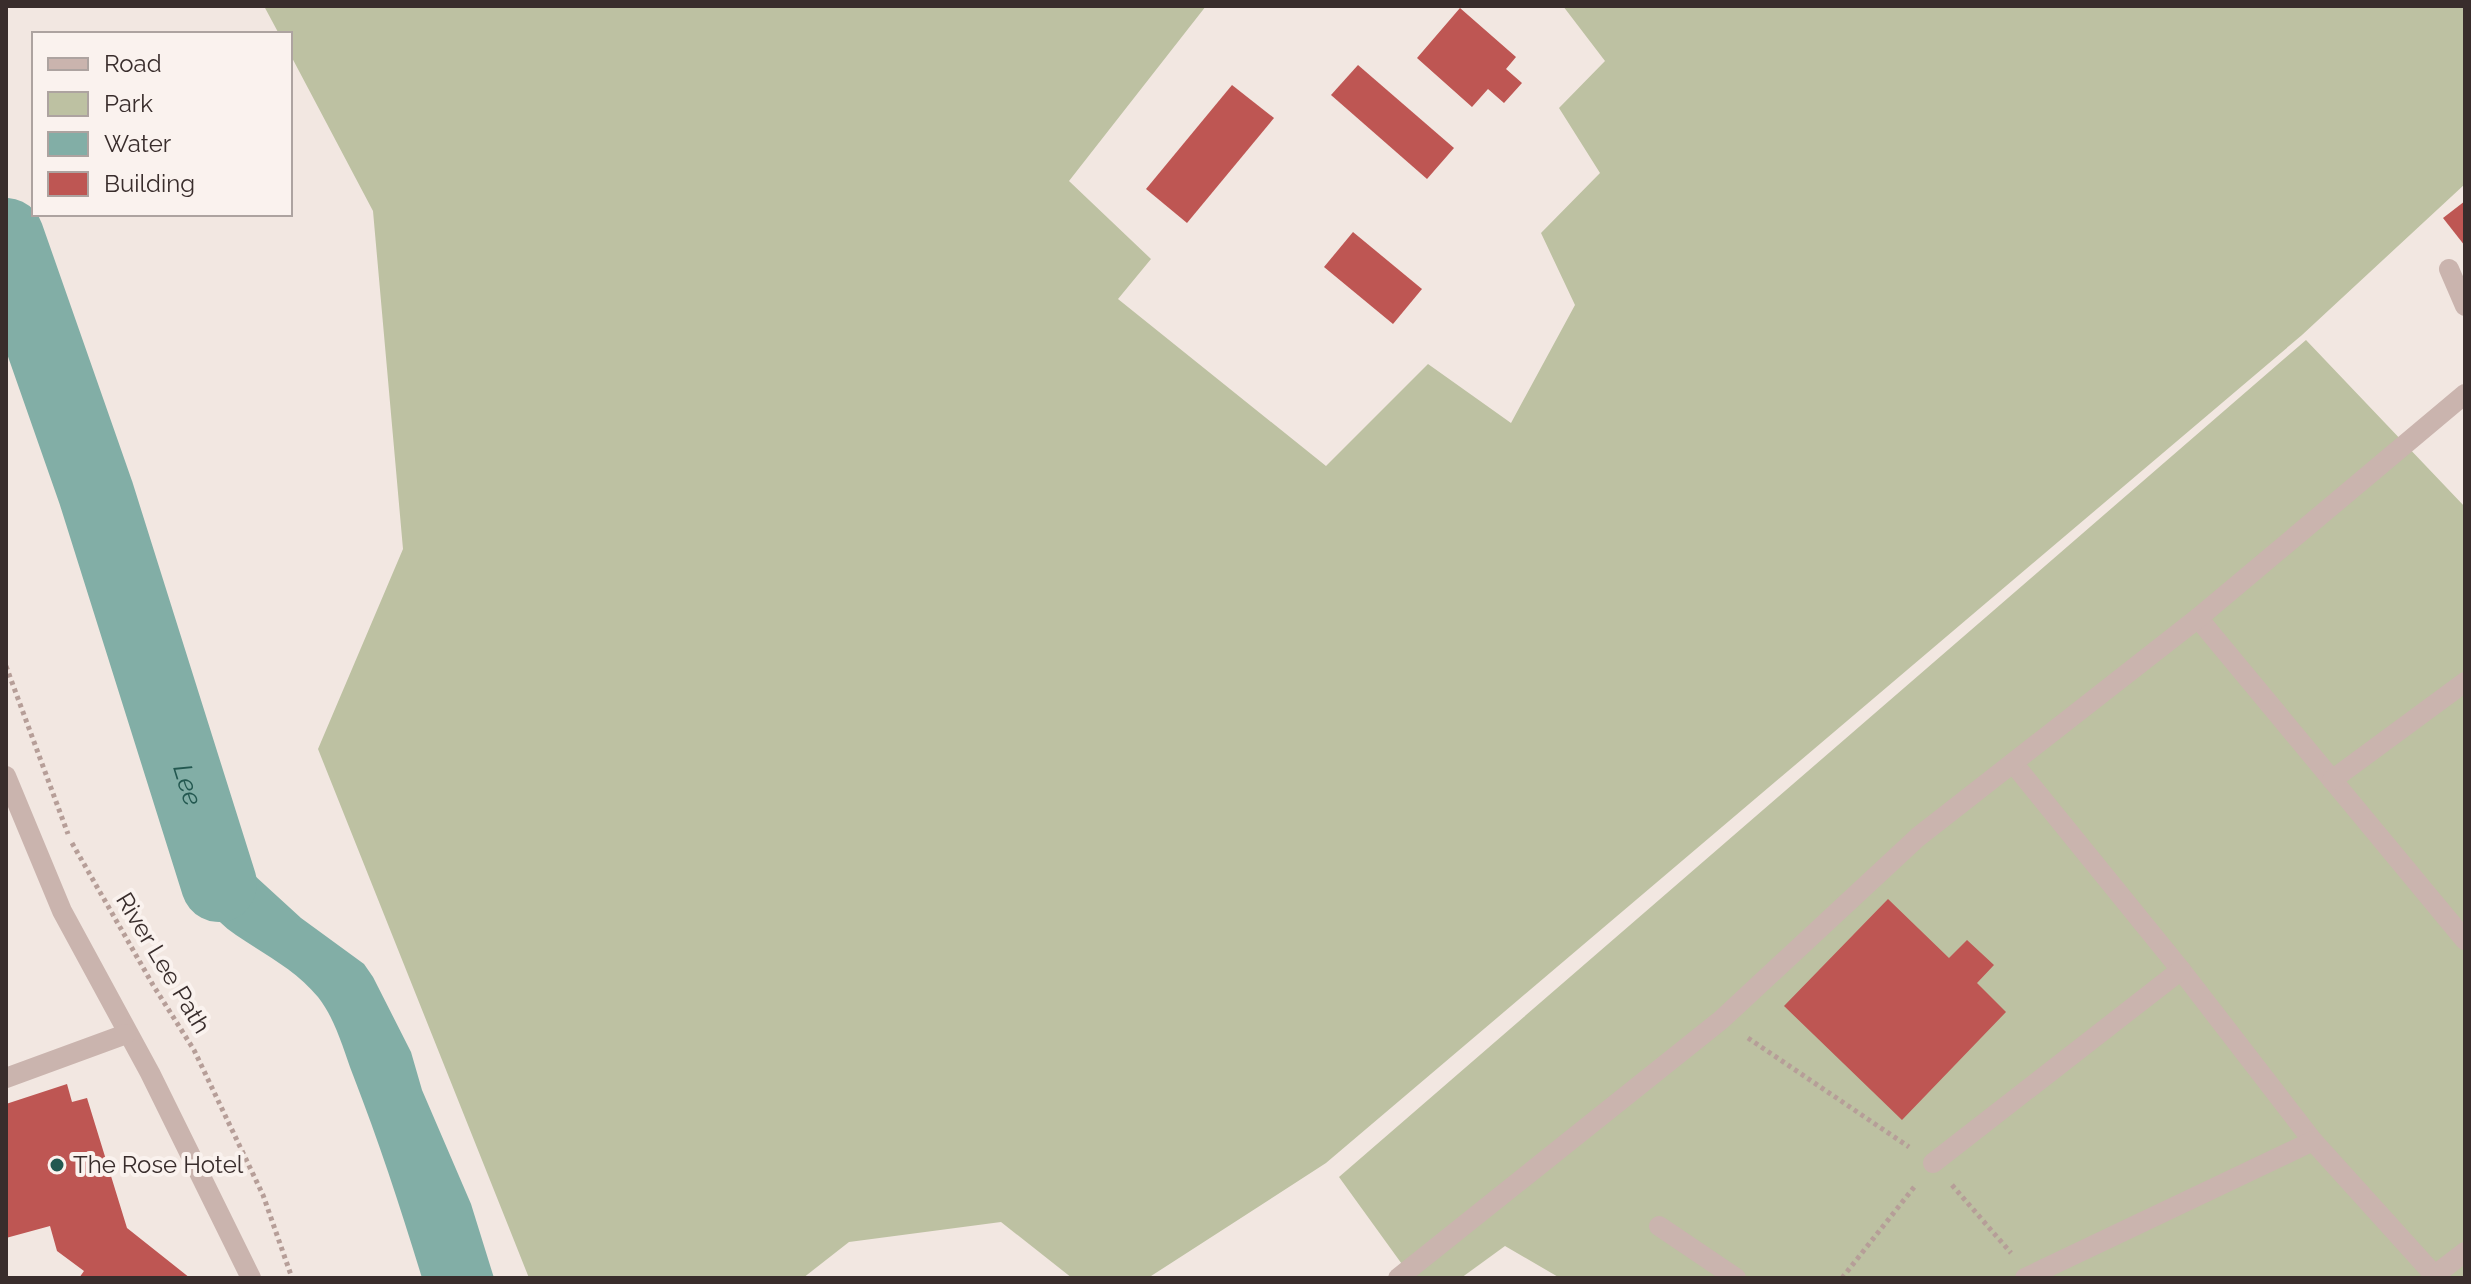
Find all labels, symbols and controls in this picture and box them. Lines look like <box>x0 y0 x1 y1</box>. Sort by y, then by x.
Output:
legend <box>32 32 292 216</box>
text: Road <box>104 49 162 78</box>
text: Park <box>104 89 153 118</box>
text: Water <box>104 129 172 158</box>
text: Building <box>104 169 195 198</box>
water label: Lee <box>167 760 208 809</box>
street label: River Lee Path <box>110 887 217 1038</box>
place label: The Rose Hotel <box>73 1150 244 1179</box>
marker: The Rose Hotel <box>48 1156 66 1174</box>

